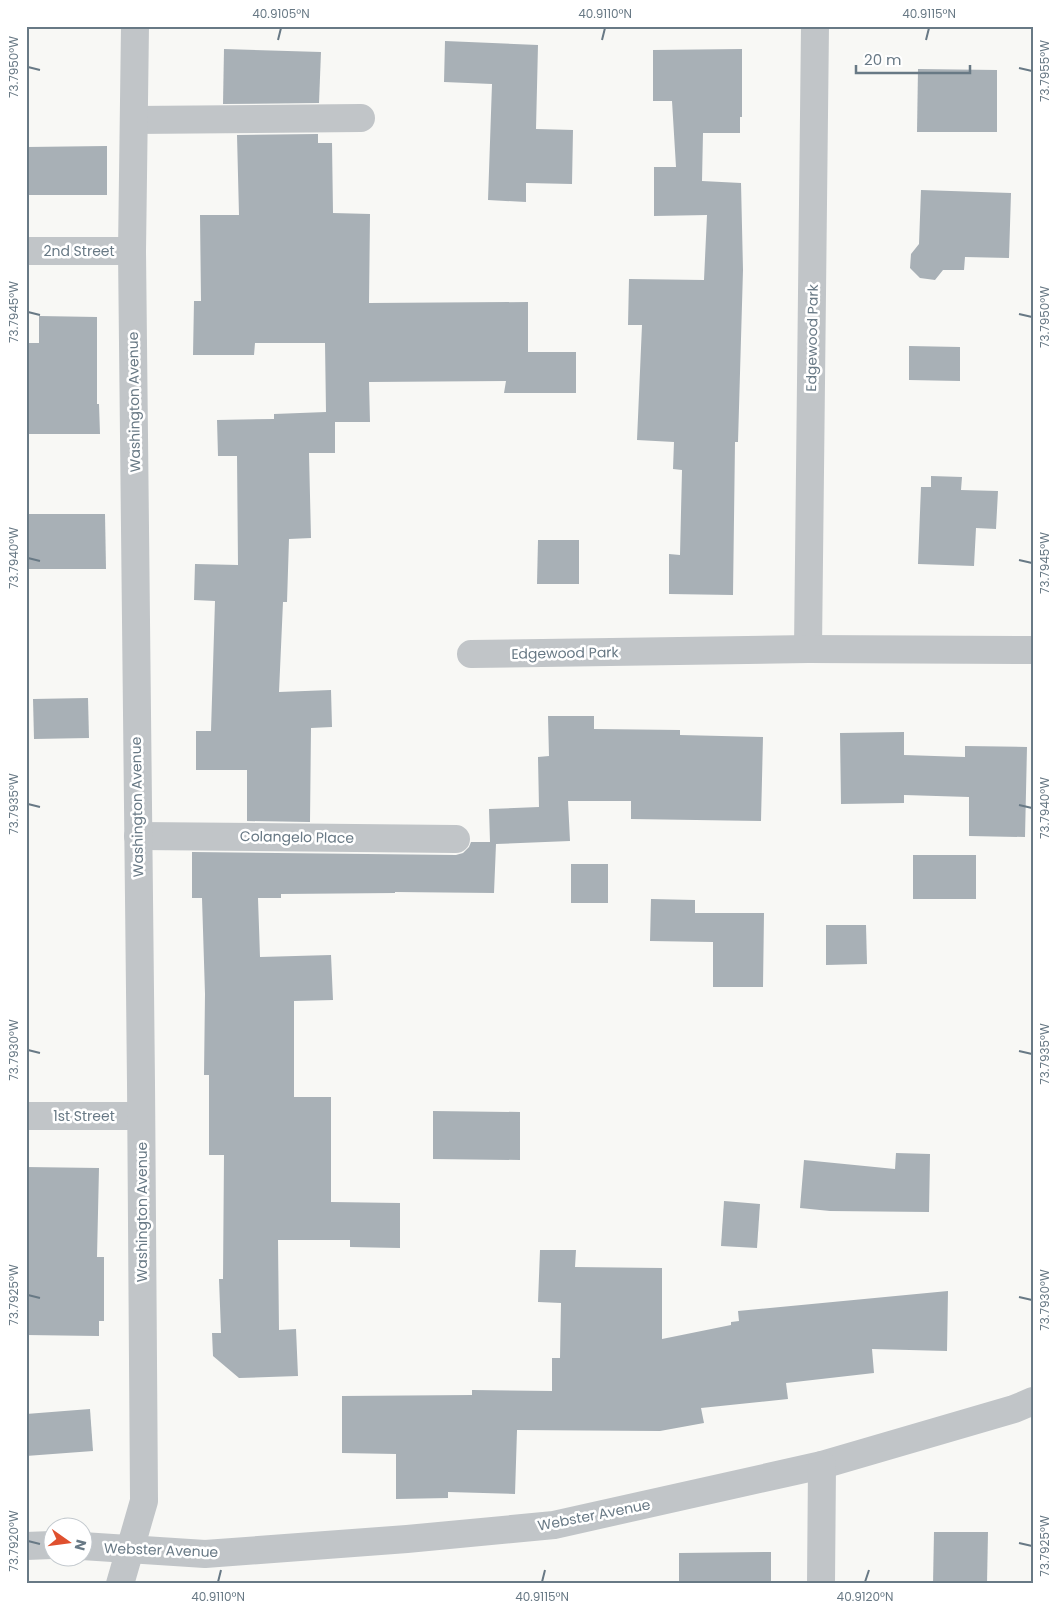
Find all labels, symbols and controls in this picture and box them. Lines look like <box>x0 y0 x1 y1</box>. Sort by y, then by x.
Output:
text: 40.9105°N <box>252 5 310 22</box>
text: 40.9110°N <box>578 5 632 22</box>
text: 40.9115°N <box>902 5 956 22</box>
text: 73.7950°W <box>5 36 22 98</box>
text: 73.7955°W <box>1036 40 1053 102</box>
scale bar <box>856 42 970 74</box>
text: 20 m <box>864 49 902 70</box>
street label: 2nd Street <box>43 241 115 261</box>
text: 73.7945°W <box>5 281 22 343</box>
street label: Edgewood Park <box>801 283 823 392</box>
text: 73.7950°W <box>1036 286 1053 348</box>
street label: Washington Avenue <box>123 331 145 472</box>
text: 73.7940°W <box>5 527 22 589</box>
text: 73.7945°W <box>1036 532 1053 594</box>
street label: Edgewood Park <box>511 642 620 664</box>
street label: Washington Avenue <box>126 736 148 877</box>
text: 73.7935°W <box>5 773 22 835</box>
text: 73.7940°W <box>1036 777 1053 839</box>
street label: Colangelo Place <box>240 826 355 848</box>
text: 73.7930°W <box>5 1019 22 1081</box>
text: 73.7935°W <box>1036 1023 1053 1085</box>
street label: 1st Street <box>53 1106 115 1126</box>
street label: Washington Avenue <box>132 1141 152 1282</box>
text: 73.7925°W <box>5 1264 22 1326</box>
text: 73.7930°W <box>1036 1269 1053 1331</box>
street label: Webster Avenue <box>536 1494 652 1536</box>
text: 73.7920°W <box>5 1510 22 1572</box>
text: 73.7925°W <box>1036 1515 1053 1577</box>
north arrow <box>42 1518 92 1568</box>
text: N <box>70 1538 92 1553</box>
street label: Webster Avenue <box>103 1538 219 1562</box>
text: 40.9110°N <box>191 1588 245 1605</box>
text: 40.9115°N <box>515 1588 569 1605</box>
text: 40.9120°N <box>837 1588 893 1605</box>

